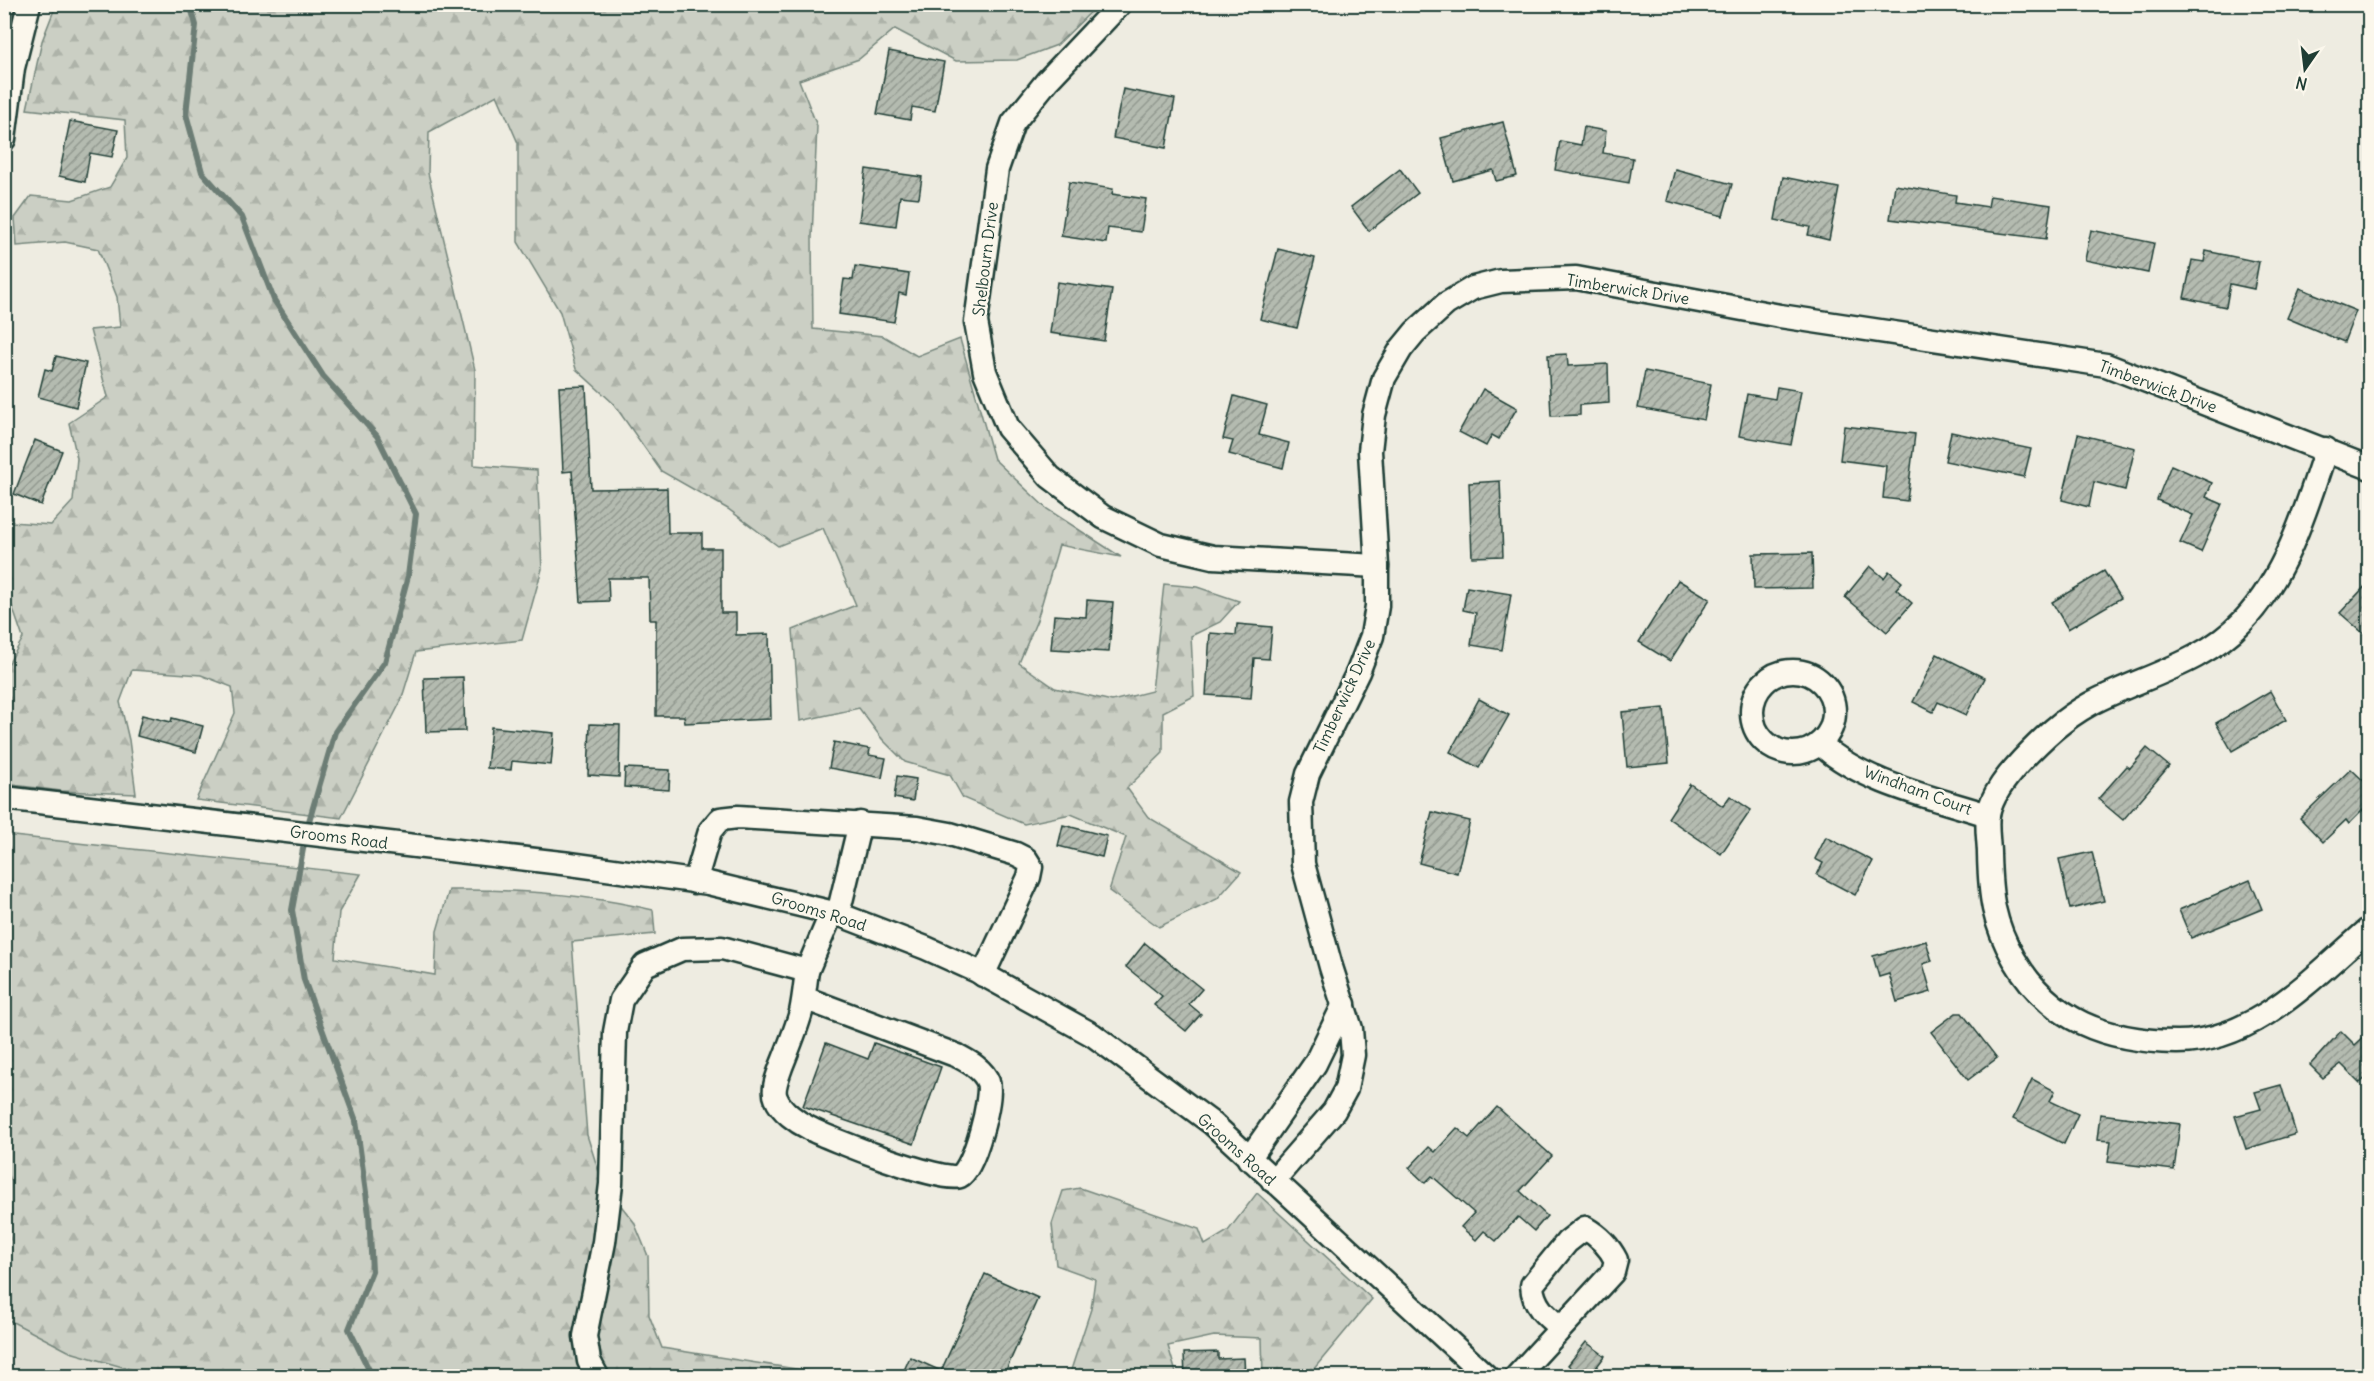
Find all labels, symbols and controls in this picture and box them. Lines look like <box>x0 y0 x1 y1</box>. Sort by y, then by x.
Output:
north arrow <box>2275 39 2335 99</box>
text: N <box>2294 73 2309 95</box>
street label: Shelbourn Drive <box>968 201 1002 317</box>
street label: Timberwick Drive <box>1565 269 1691 309</box>
street label: Timberwick Drive <box>2096 355 2220 417</box>
street label: Timberwick Drive <box>1309 636 1379 756</box>
street label: Windham Court <box>1861 761 1975 819</box>
street label: Grooms Road <box>289 821 389 853</box>
street label: Grooms Road <box>769 887 869 935</box>
street label: Grooms Road <box>1194 1109 1280 1189</box>

